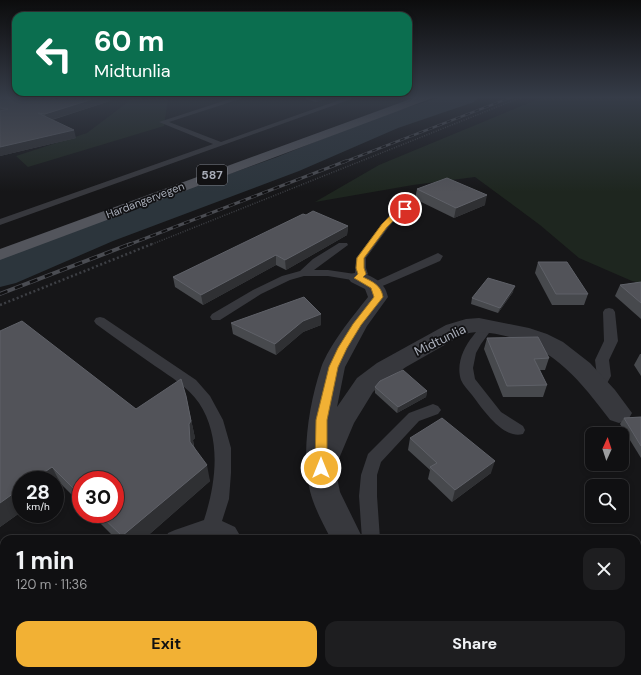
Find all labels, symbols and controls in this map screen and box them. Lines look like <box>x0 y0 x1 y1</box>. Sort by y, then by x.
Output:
text: 60 m <box>94 23 164 60</box>
icon: left <box>28 28 80 80</box>
text: Midtunlia <box>94 59 171 83</box>
road number: 587 <box>197 165 227 185</box>
street label: Hardangervegen <box>104 179 186 221</box>
pin <box>388 192 422 226</box>
icon: arrive <box>394 198 416 220</box>
street label: Midtunlia <box>411 320 469 360</box>
north arrow <box>585 427 629 471</box>
map controls <box>585 427 629 523</box>
position arrow <box>300 447 342 489</box>
speed limit sign: 30 <box>72 471 124 523</box>
text: 28 <box>26 479 50 505</box>
button: search <box>585 479 629 523</box>
text: km/h <box>26 500 50 513</box>
text: 1 min <box>16 545 74 576</box>
button: close <box>583 548 625 590</box>
text: 120 m · 11:36 <box>16 576 87 593</box>
button: Exit <box>16 621 317 667</box>
button: Share <box>325 621 625 667</box>

